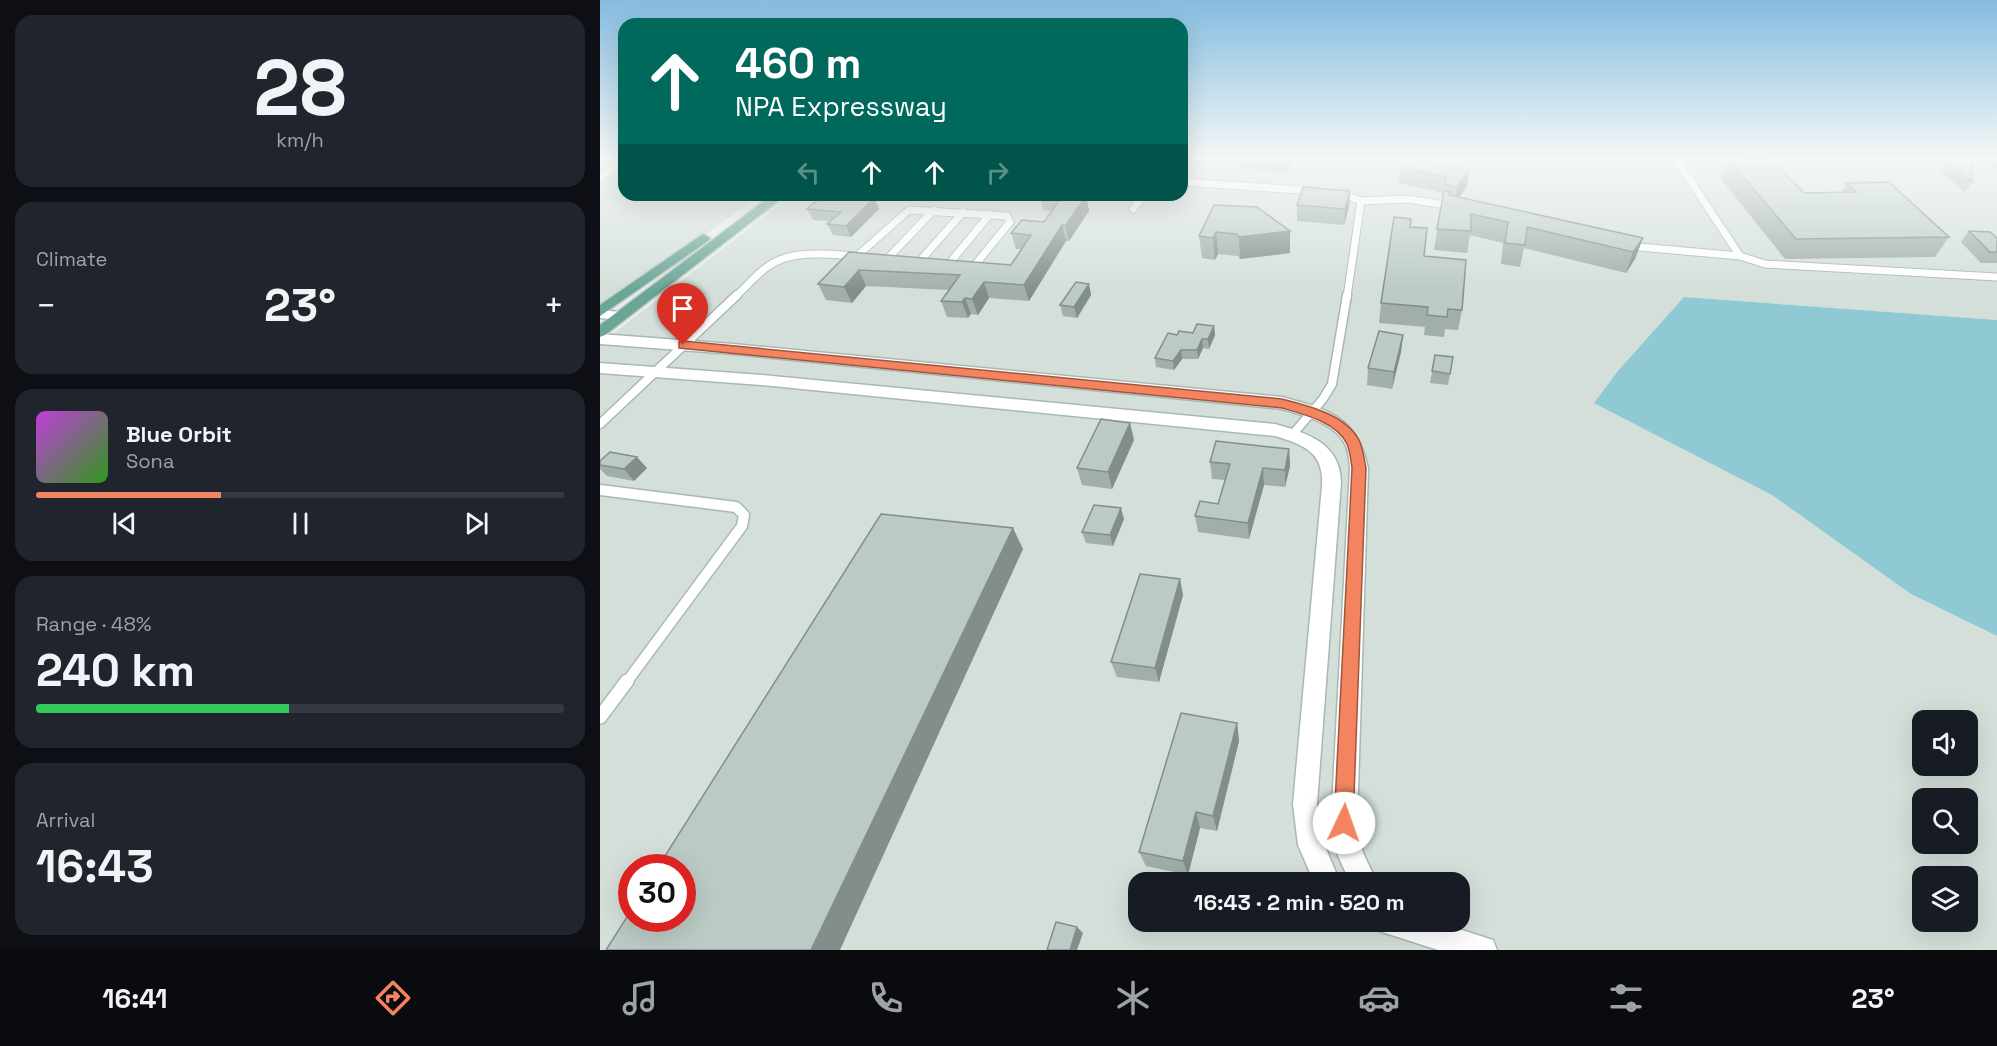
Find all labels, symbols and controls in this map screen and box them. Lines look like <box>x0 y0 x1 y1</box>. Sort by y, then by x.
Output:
text: 460 m <box>735 37 861 90</box>
text: 28 <box>253 38 347 138</box>
icon: ahead <box>636 42 714 120</box>
text: NPA Expressway <box>735 89 947 124</box>
text: km/h <box>276 127 324 153</box>
icon: left <box>792 156 825 189</box>
icon: ahead <box>855 156 888 189</box>
icon: ahead <box>918 156 951 189</box>
icon: right <box>981 156 1014 189</box>
text: Climate <box>36 246 107 272</box>
text: 23° <box>264 277 336 334</box>
pin <box>657 283 708 345</box>
text: − <box>36 285 56 327</box>
text: + <box>544 285 564 327</box>
icon: arrive <box>666 292 699 325</box>
text: Blue Orbit <box>126 420 232 448</box>
text: Sona <box>126 448 174 474</box>
icon: previous <box>108 507 141 540</box>
icon: pause <box>284 507 317 540</box>
icon: next <box>460 507 493 540</box>
text: Range · 48% <box>36 611 151 637</box>
text: 240 km <box>36 642 195 699</box>
map controls <box>1912 710 1978 932</box>
button: sound <box>1912 710 1978 776</box>
button: search <box>1912 788 1978 854</box>
position arrow <box>1312 791 1376 855</box>
text: Arrival <box>36 807 95 833</box>
text: 16:43 <box>36 838 154 895</box>
speed limit sign: 30 <box>618 854 696 932</box>
button: layers <box>1912 866 1978 932</box>
text: 16:43 · 2 min · 520 m <box>1194 888 1404 916</box>
icon: directions <box>372 977 414 1019</box>
icon: music <box>619 977 661 1019</box>
icon: phone <box>865 977 907 1019</box>
icon: climate <box>1112 977 1154 1019</box>
icon: car <box>1358 977 1400 1019</box>
icon: filters <box>1605 977 1647 1019</box>
text: 16:41 <box>102 981 168 1016</box>
text: 23° <box>1852 981 1895 1016</box>

